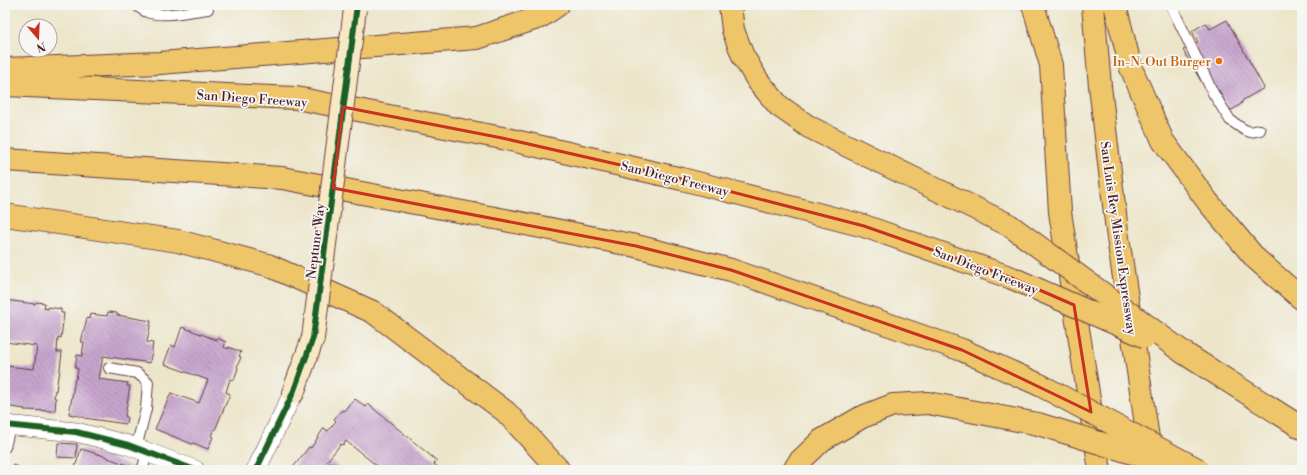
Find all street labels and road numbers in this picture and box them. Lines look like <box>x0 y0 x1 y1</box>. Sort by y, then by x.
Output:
street label: San Diego Freeway <box>196 87 309 111</box>
street label: San Luis Rey Mission Expressway <box>1096 140 1140 337</box>
street label: San Diego Freeway <box>619 158 731 200</box>
street label: Neptune Way <box>303 202 329 280</box>
street label: San Diego Freeway <box>931 244 1041 299</box>

